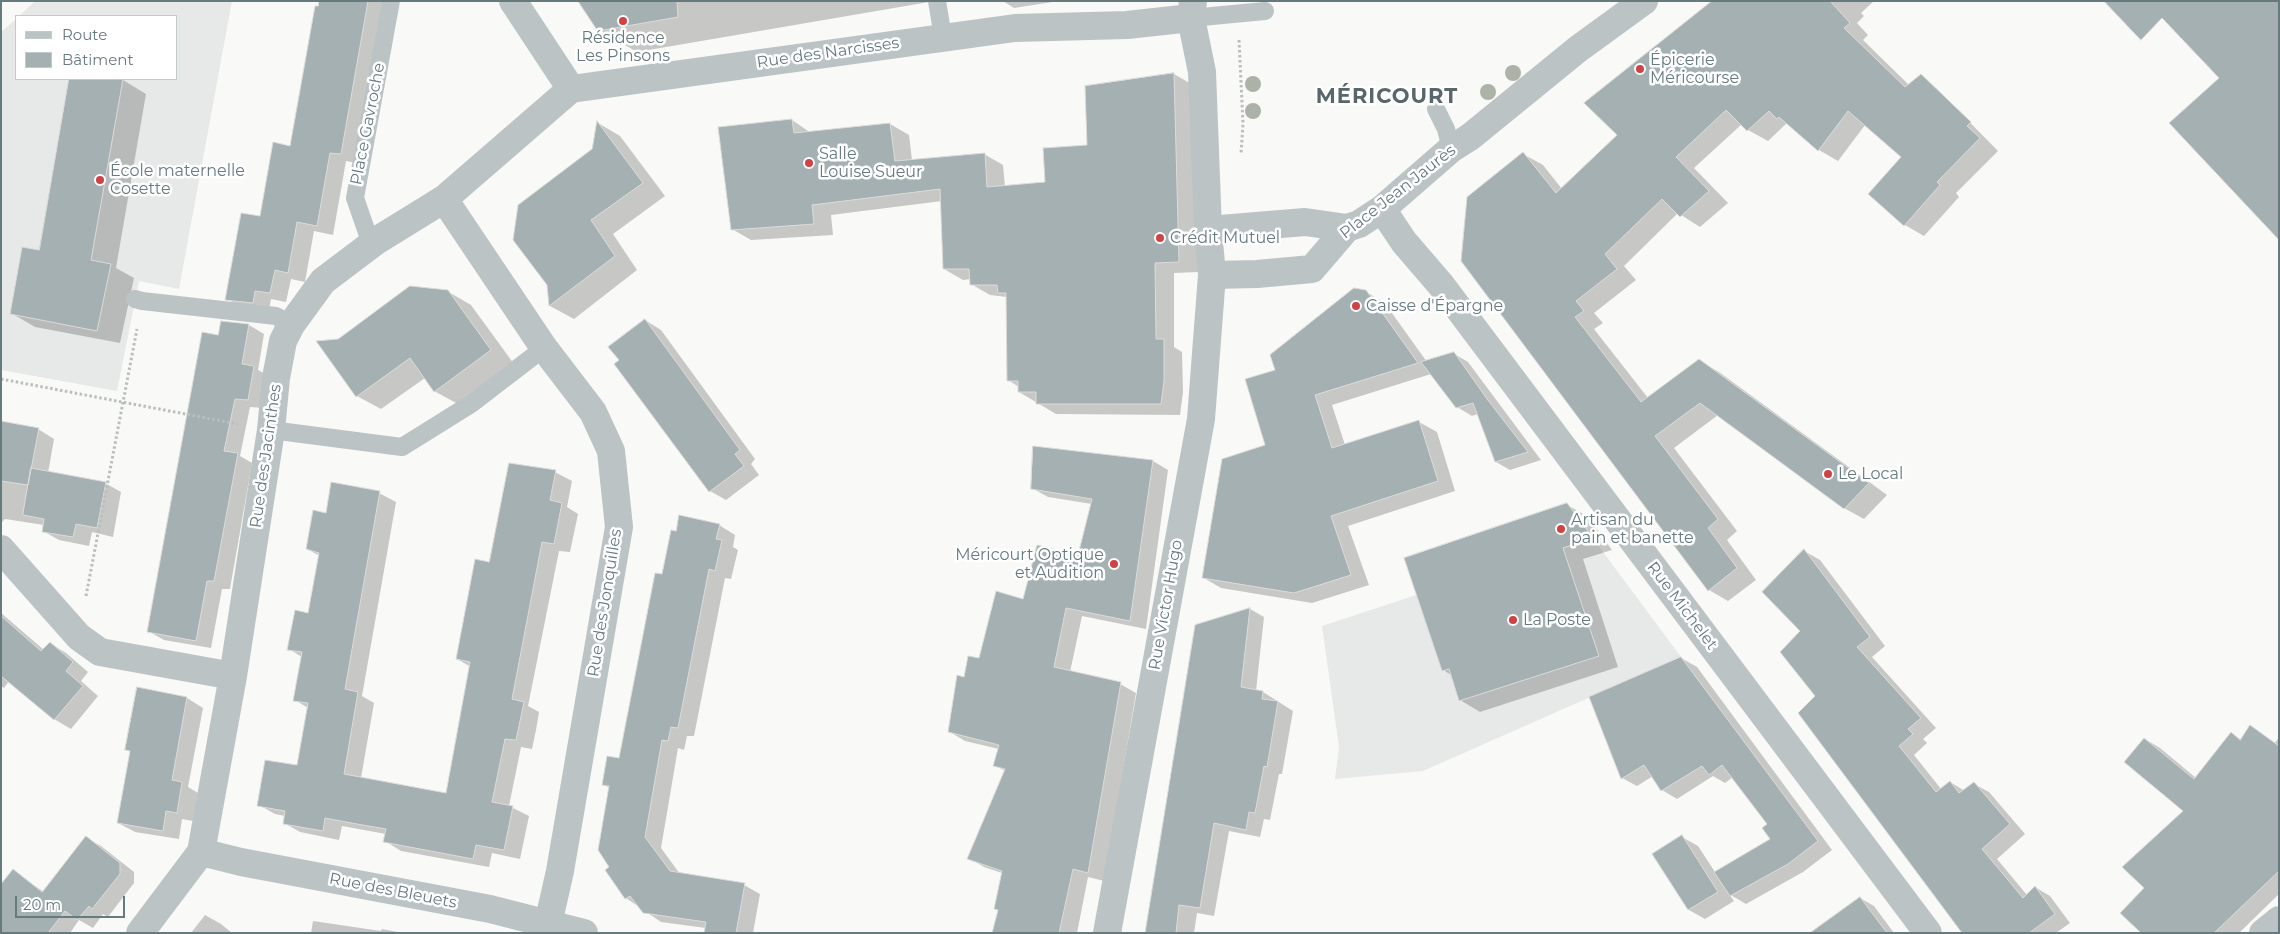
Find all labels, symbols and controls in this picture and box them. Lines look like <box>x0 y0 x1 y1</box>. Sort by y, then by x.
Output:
legend <box>15 15 178 80</box>
marker: Résidence Les Pinsons <box>617 15 629 27</box>
text: Route <box>62 25 107 44</box>
place label: Résidence Les Pinsons <box>576 28 670 66</box>
street label: Rue des Narcisses <box>756 33 900 73</box>
text: Bâtiment <box>62 50 134 69</box>
place label: Épicerie Méricourse <box>1650 50 1739 88</box>
street label: Place Gavroche <box>347 61 389 187</box>
marker: Épicerie Méricourse <box>1634 63 1646 75</box>
district label: MÉRICOURT <box>1315 84 1459 110</box>
street label: Place Jean Jaurès <box>1336 141 1460 243</box>
place label: Salle Louise Sueur <box>819 144 922 182</box>
marker: Salle Louise Sueur <box>803 157 815 169</box>
place label: École maternelle Cosette <box>110 161 245 199</box>
marker: École maternelle Cosette <box>94 174 106 186</box>
place label: Crédit Mutuel <box>1170 228 1280 248</box>
marker: Crédit Mutuel <box>1154 232 1166 244</box>
place label: Caisse d'Épargne <box>1366 296 1503 316</box>
marker: Caisse d'Épargne <box>1350 300 1362 312</box>
street label: Rue des Jacinthes <box>246 383 286 529</box>
place label: Le Local <box>1838 464 1903 484</box>
marker: Le Local <box>1822 468 1834 480</box>
place label: Artisan du pain et banette <box>1571 510 1694 548</box>
marker: Artisan du pain et banette <box>1555 523 1567 535</box>
street label: Rue des Jonquilles <box>584 528 626 678</box>
street label: Rue Victor Hugo <box>1145 538 1187 672</box>
place label: Méricourt Optique et Audition <box>955 545 1104 583</box>
marker: Méricourt Optique et Audition <box>1108 558 1120 570</box>
street label: Rue Michelet <box>1643 558 1721 654</box>
place label: La Poste <box>1523 610 1591 630</box>
marker: La Poste <box>1507 614 1519 626</box>
street label: Rue des Bleuets <box>328 869 458 913</box>
scale bar <box>18 886 128 918</box>
text: 20 m <box>23 895 61 914</box>

